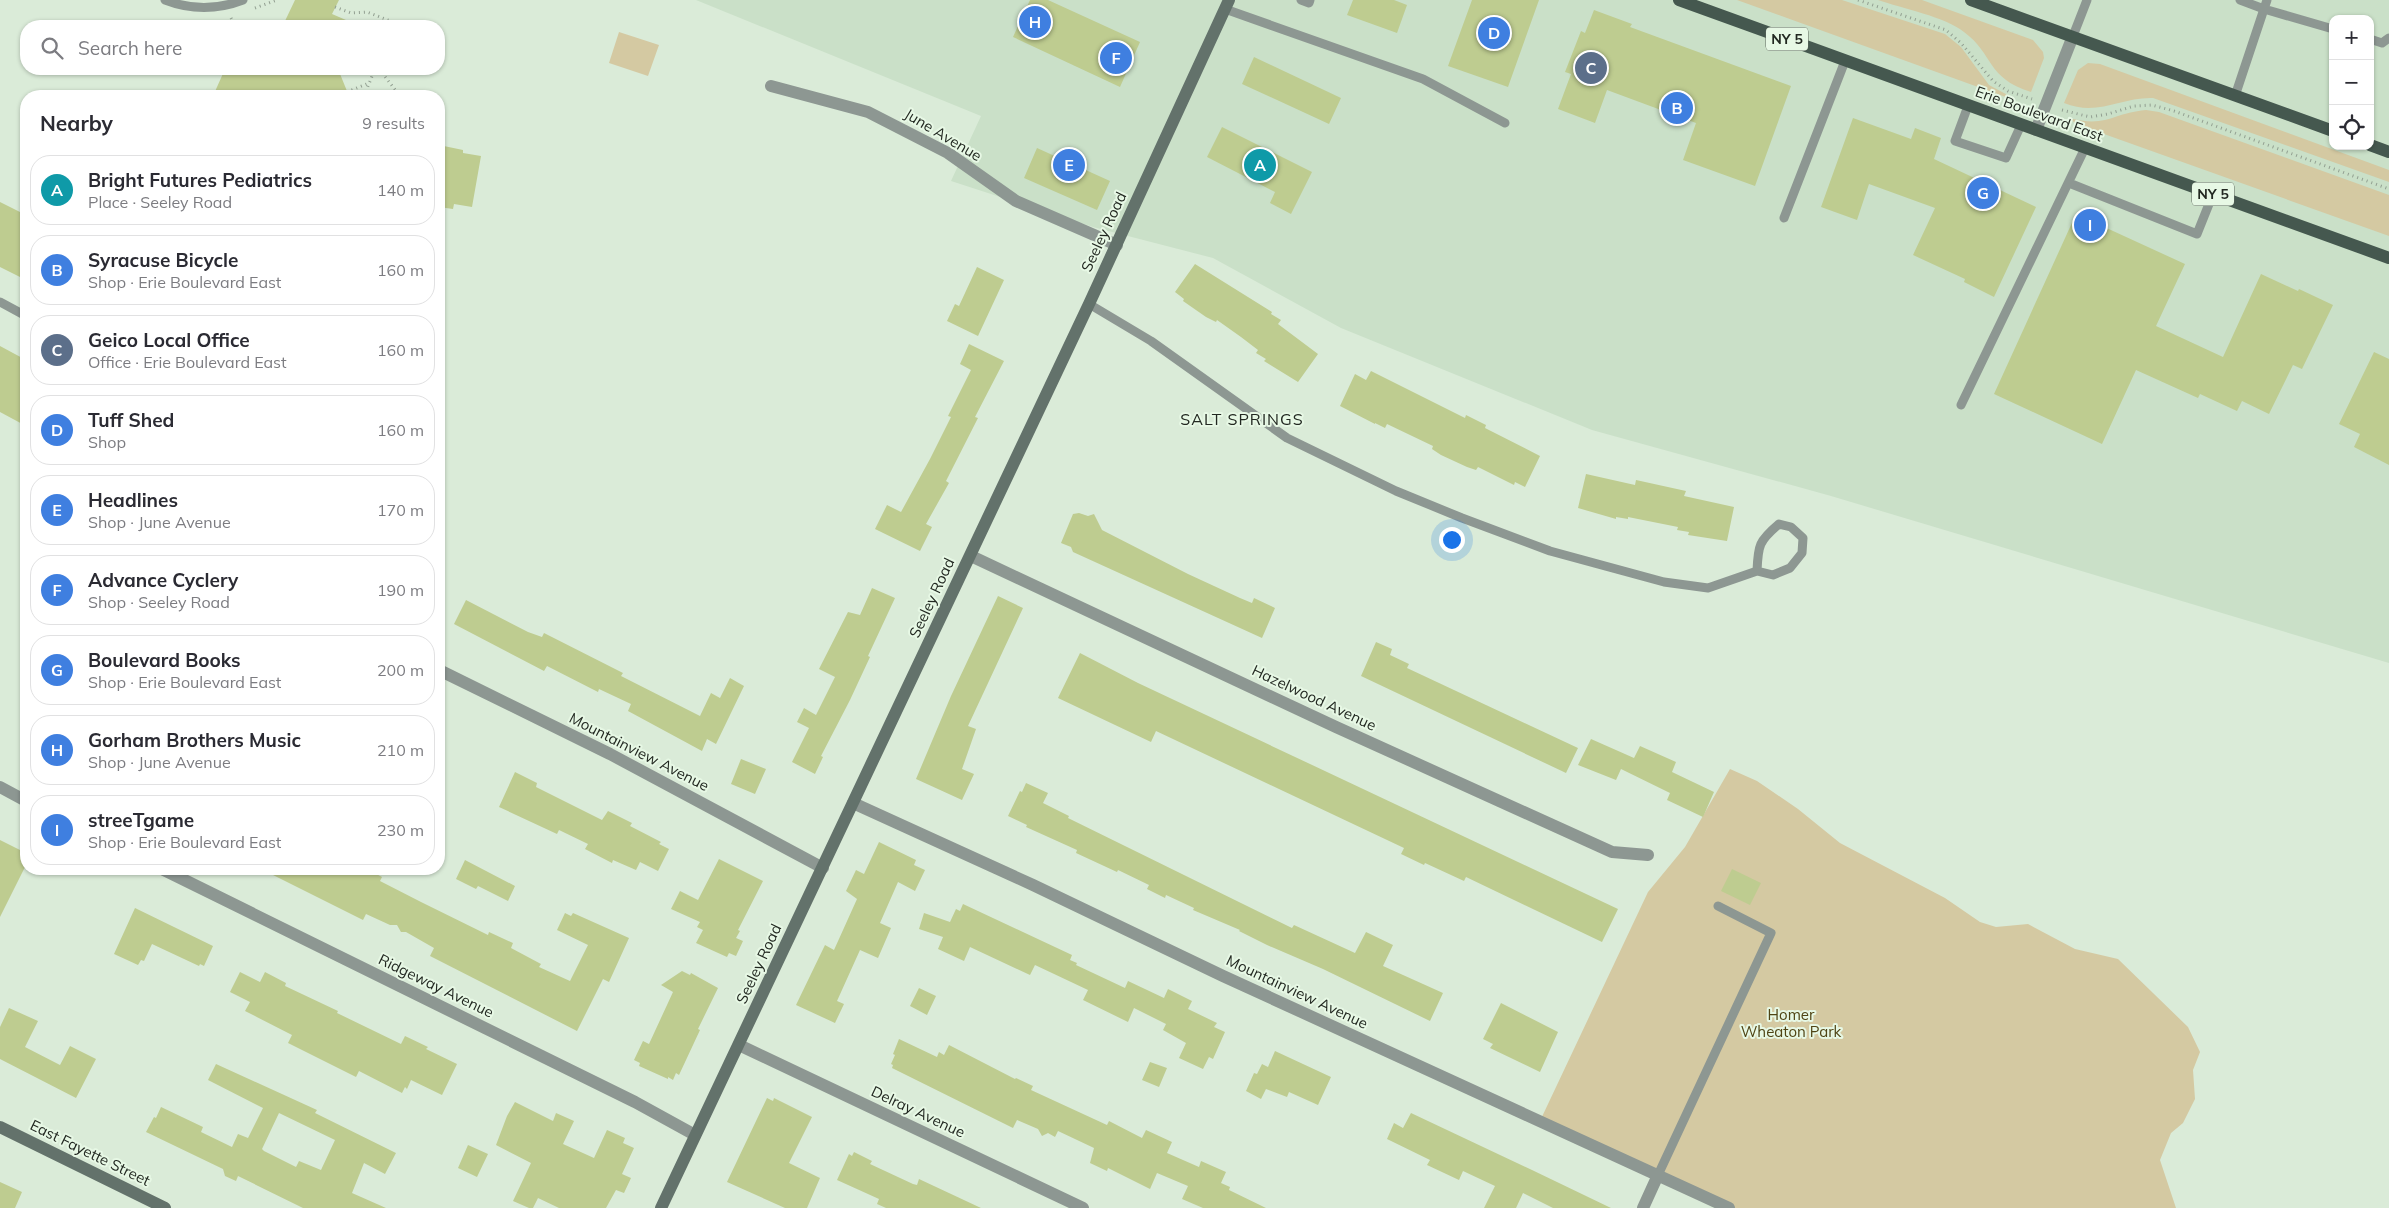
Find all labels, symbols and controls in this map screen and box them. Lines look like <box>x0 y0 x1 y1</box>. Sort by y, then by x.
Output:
pin: H <box>1019 3 1051 41</box>
pin: D <box>1478 14 1510 52</box>
map controls <box>2329 15 2374 150</box>
button: + <box>2329 15 2374 60</box>
search box <box>20 20 445 75</box>
road number: NY 5 <box>1766 28 1808 50</box>
icon: search <box>38 34 66 62</box>
text: Search here <box>78 36 182 60</box>
pin: F <box>1100 39 1132 77</box>
pin: C <box>1575 49 1607 87</box>
button: − <box>2329 60 2374 105</box>
street label: Erie Boulevard East <box>1973 82 2106 145</box>
pin: B <box>1661 89 1693 127</box>
street label: June Avenue <box>901 104 985 165</box>
button: locate <box>2329 105 2374 150</box>
text: Nearby <box>40 110 113 136</box>
text: 9 results <box>362 113 425 133</box>
pin: E <box>1053 146 1085 184</box>
pin: A <box>1244 146 1276 184</box>
text: Bright Futures Pediatrics <box>88 168 312 192</box>
pin: G <box>1967 174 1999 212</box>
text: A <box>51 180 63 200</box>
text: 140 m <box>377 180 424 200</box>
road number: NY 5 <box>2192 182 2234 205</box>
street label: Seeley Road <box>1077 189 1130 275</box>
text: Place · Seeley Road <box>88 192 232 212</box>
pin: I <box>2074 206 2106 244</box>
text: Syracuse Bicycle <box>88 248 238 272</box>
text: B <box>51 260 63 280</box>
text: 160 m <box>377 260 424 280</box>
text: Shop · Erie Boulevard East <box>88 272 281 292</box>
text: Geico Local Office <box>88 328 250 352</box>
text: C <box>52 340 62 360</box>
text: 160 m <box>377 340 424 360</box>
text: Office · Erie Boulevard East <box>88 352 287 372</box>
text: Tuff Shed <box>88 408 174 432</box>
district label: SALT SPRINGS <box>1180 409 1304 429</box>
text: D <box>51 420 63 440</box>
text: 160 m <box>377 420 424 440</box>
text: Shop <box>88 432 126 452</box>
text: Headlines <box>88 488 178 512</box>
text: E <box>52 500 62 520</box>
text: 170 m <box>377 500 424 520</box>
text: Shop · June Avenue <box>88 512 231 532</box>
your location <box>1439 527 1465 553</box>
street label: Seeley Road <box>905 555 958 641</box>
text: Advance Cyclery <box>88 568 238 592</box>
text: F <box>52 580 62 600</box>
text: 190 m <box>377 580 424 600</box>
text: Shop · Seeley Road <box>88 592 230 612</box>
text: Boulevard Books <box>88 648 241 672</box>
text: G <box>51 660 63 680</box>
text: 200 m <box>377 660 424 680</box>
street label: Hazelwood Avenue <box>1249 660 1379 735</box>
text: Shop · Erie Boulevard East <box>88 672 281 692</box>
street label: Mountainview Avenue <box>566 708 712 795</box>
text: Gorham Brothers Music <box>88 728 301 752</box>
text: H <box>51 740 63 760</box>
text: 210 m <box>377 740 424 760</box>
text: Shop · June Avenue <box>88 752 231 772</box>
text: streeTgame <box>88 808 194 832</box>
text: I <box>55 820 59 840</box>
text: 230 m <box>377 820 424 840</box>
text: Shop · Erie Boulevard East <box>88 832 281 852</box>
street label: Seeley Road <box>732 921 785 1007</box>
street label: Ridgeway Avenue <box>375 949 497 1022</box>
street label: Mountainview Avenue <box>1223 950 1371 1033</box>
park label: Homer Wheaton Park <box>1741 1005 1842 1041</box>
street label: Delray Avenue <box>868 1082 968 1142</box>
street label: East Fayette Street <box>27 1115 153 1190</box>

